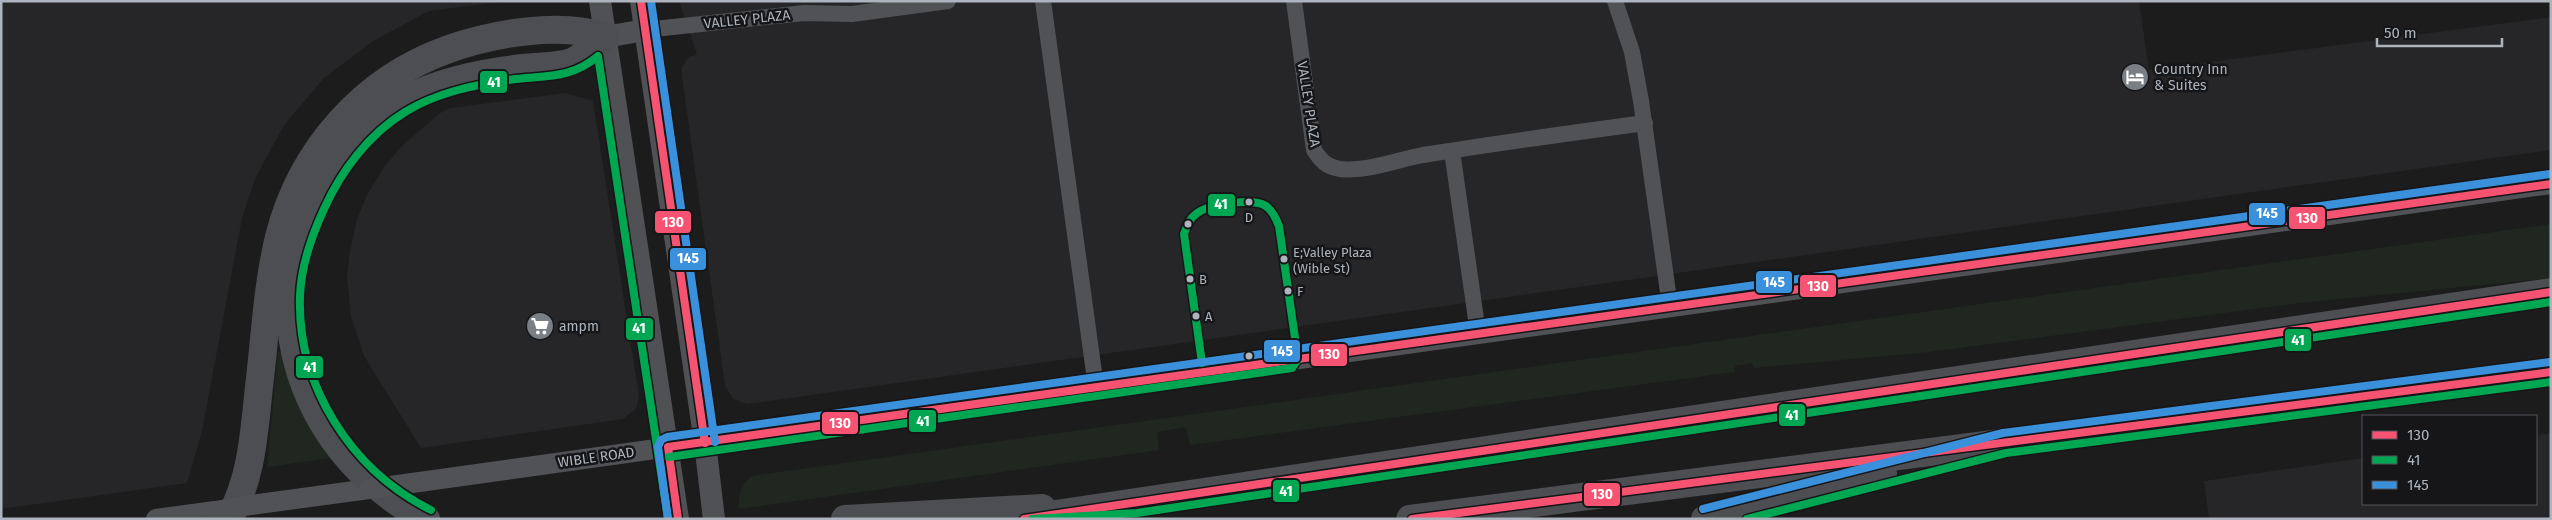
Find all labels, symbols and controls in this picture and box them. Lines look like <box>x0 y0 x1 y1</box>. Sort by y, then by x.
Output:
street label: VALLEY PLAZA <box>703 7 791 32</box>
scale bar <box>2377 15 2502 47</box>
text: 50 m <box>2384 24 2417 42</box>
street label: VALLEY PLAZA <box>1293 60 1324 148</box>
place label: Country Inn & Suites <box>2154 61 2228 94</box>
hotel icon: Country Inn & Suites <box>2120 62 2150 92</box>
line badge: 41 <box>479 70 508 94</box>
text: 41 <box>487 74 501 91</box>
line badge: 41 <box>1207 193 1236 217</box>
text: 41 <box>1214 196 1228 213</box>
marker: D <box>1244 197 1254 207</box>
line badge: 145 <box>2248 202 2286 226</box>
text: 145 <box>2256 205 2278 222</box>
line badge: 130 <box>2288 206 2326 230</box>
line badge: 130 <box>654 210 692 234</box>
place label: D <box>1245 210 1253 225</box>
text: 130 <box>2296 210 2318 227</box>
text: 130 <box>662 214 684 231</box>
unlabelled marker <box>1183 219 1193 229</box>
place label: E;Valley Plaza (Wible St) <box>1293 245 1372 276</box>
line badge: 145 <box>669 247 707 271</box>
text: 145 <box>677 250 699 267</box>
marker: E;Valley Plaza (Wible St) <box>1279 254 1289 264</box>
line badge: 145 <box>1755 270 1793 294</box>
place label: B <box>1199 272 1207 287</box>
marker: B <box>1185 274 1195 284</box>
text: 145 <box>1763 274 1785 291</box>
line badge: 130 <box>1799 274 1837 298</box>
text: 130 <box>1807 278 1829 295</box>
place label: F <box>1297 284 1304 299</box>
marker: F <box>1283 286 1293 296</box>
place label: A <box>1205 309 1213 324</box>
supermarket icon: ampm <box>525 311 555 341</box>
marker: A <box>1191 311 1201 321</box>
line badge: 41 <box>625 317 654 341</box>
place label: ampm <box>559 318 599 335</box>
text: 41 <box>632 320 646 337</box>
line badge: 41 <box>2284 328 2312 352</box>
text: 41 <box>2291 332 2305 349</box>
line badge: 145 <box>1263 339 1301 363</box>
text: 145 <box>1271 343 1293 360</box>
line badge: 130 <box>1310 343 1348 367</box>
text: 130 <box>1318 346 1340 363</box>
unlabelled marker <box>1244 351 1254 361</box>
line badge: 41 <box>295 355 324 379</box>
text: 41 <box>303 359 317 376</box>
line badge: 41 <box>1778 403 1806 427</box>
text: 41 <box>1785 407 1799 424</box>
line badge: 41 <box>908 409 937 433</box>
line badge: 130 <box>821 411 859 435</box>
text: 41 <box>916 413 930 430</box>
text: 130 <box>829 415 851 432</box>
legend <box>2362 415 2537 505</box>
text: 130 <box>2407 426 2429 444</box>
street label: WIBLE ROAD <box>557 444 636 471</box>
text: 41 <box>2407 451 2421 469</box>
text: 145 <box>2407 476 2429 494</box>
line badge: 41 <box>1272 479 1300 503</box>
line badge: 130 <box>1583 482 1621 507</box>
text: 41 <box>1279 483 1293 500</box>
text: 130 <box>1591 486 1613 503</box>

